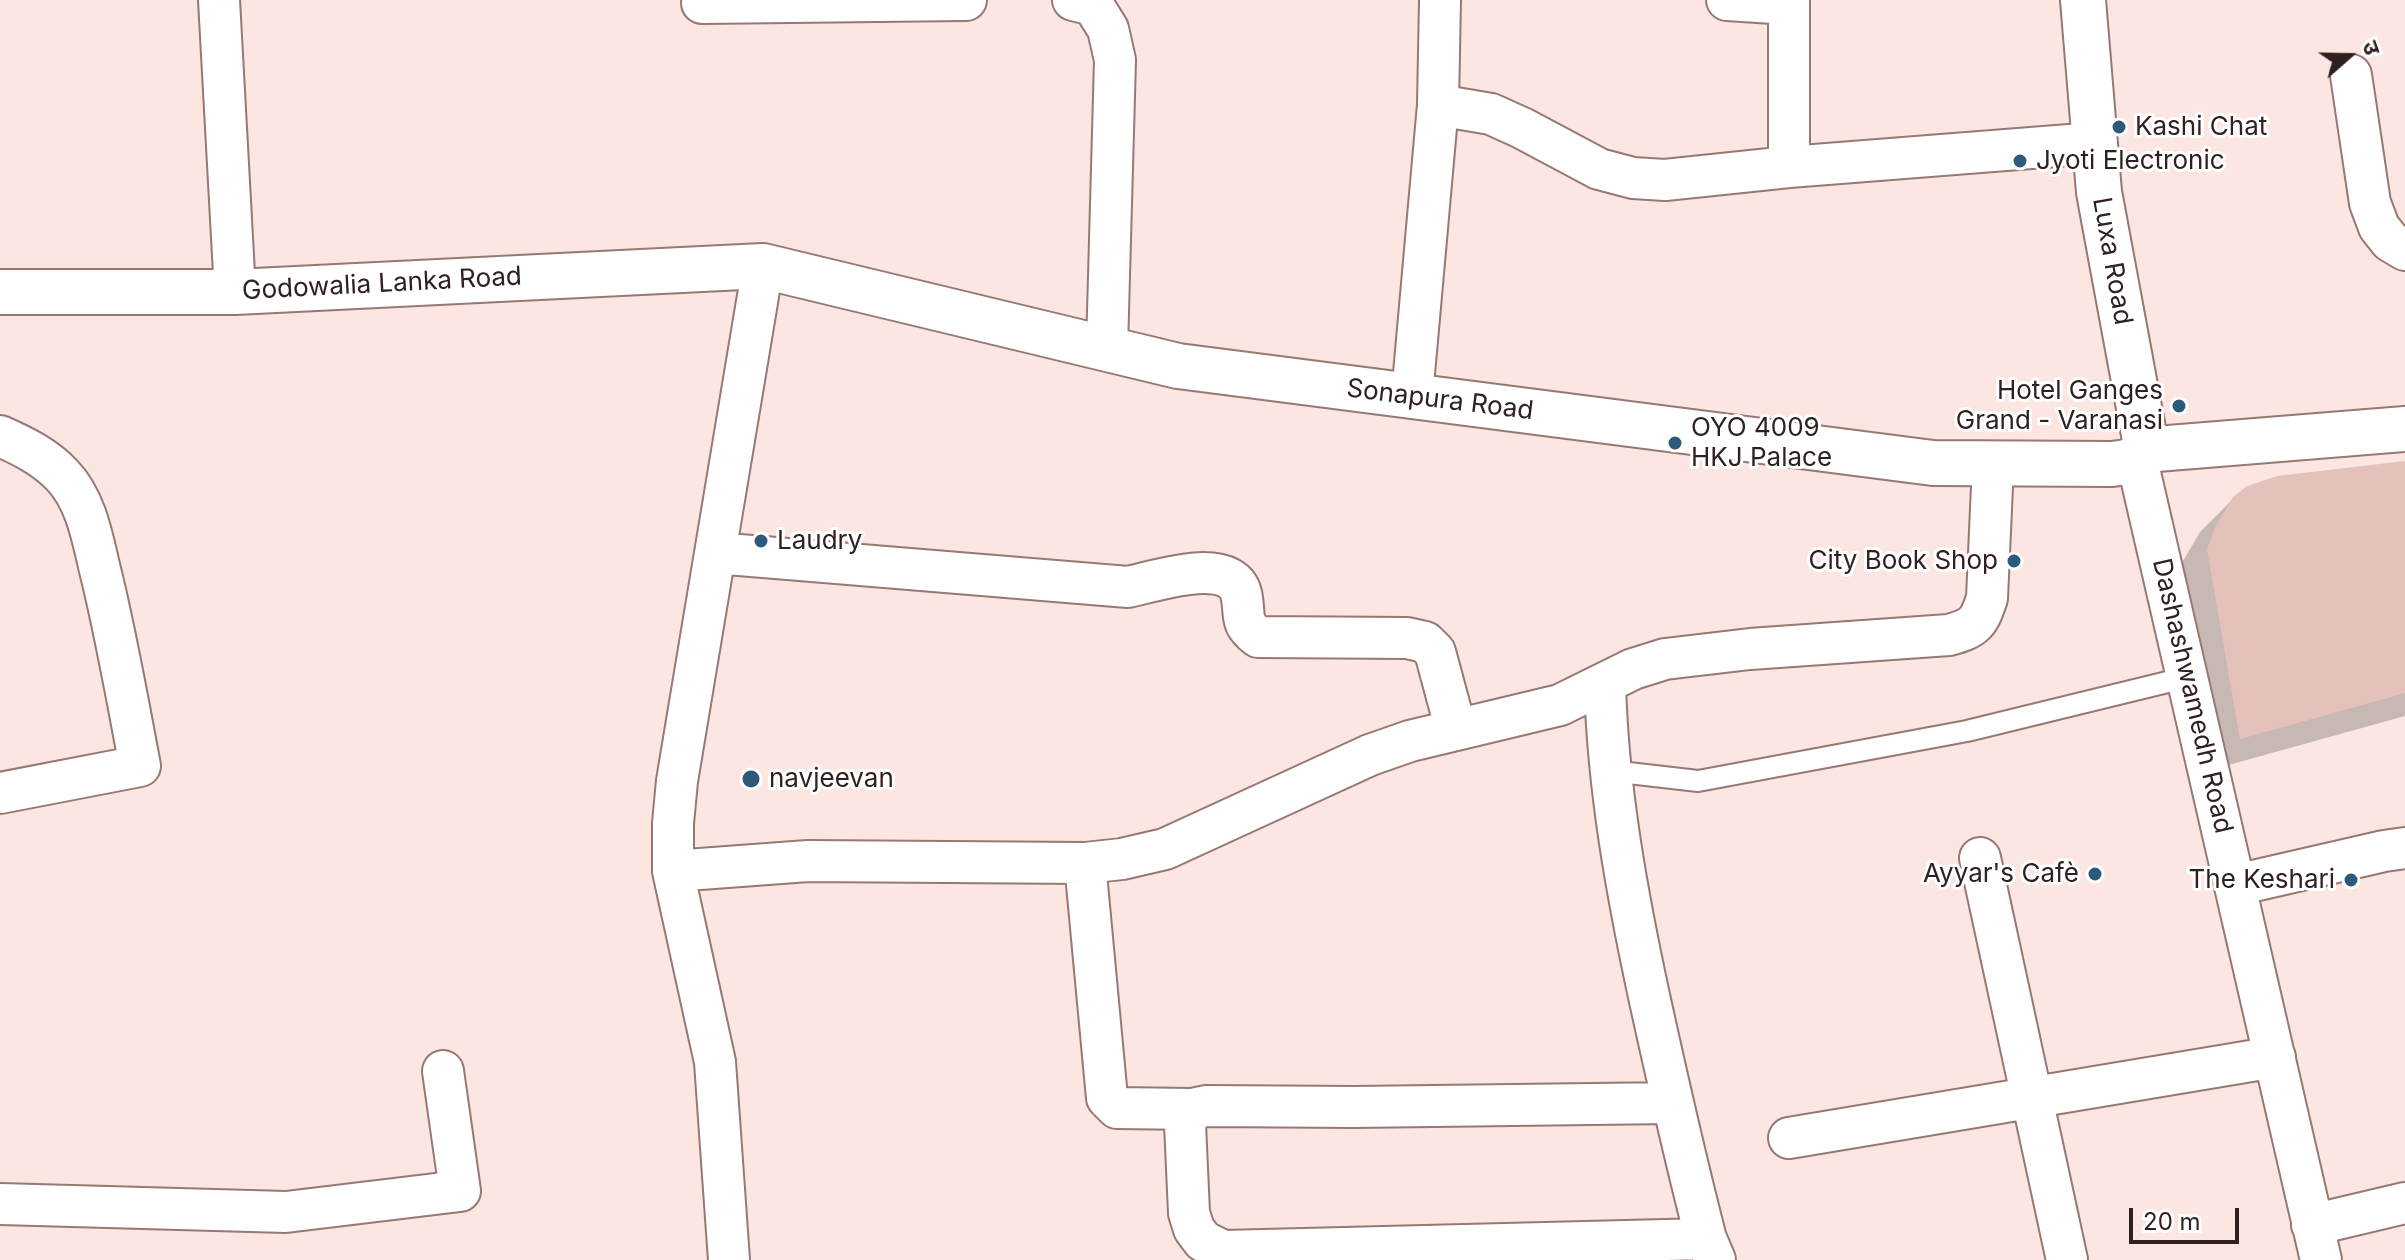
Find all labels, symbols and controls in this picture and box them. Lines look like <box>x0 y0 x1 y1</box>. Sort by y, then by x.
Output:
north arrow <box>2309 16 2389 96</box>
text: उ <box>2357 37 2386 58</box>
place label: Kashi Chat <box>2135 111 2267 143</box>
marker: Kashi Chat <box>2110 118 2128 136</box>
place label: Jyoti Electronic <box>2036 145 2225 177</box>
marker: Jyoti Electronic <box>2011 152 2029 170</box>
street label: Luxa Road <box>2085 195 2139 327</box>
street label: Godowalia Lanka Road <box>241 261 523 307</box>
street label: Sonapura Road <box>1345 373 1535 427</box>
place label: Hotel Ganges Grand - Varanasi <box>1956 375 2163 436</box>
marker: Hotel Ganges Grand - Varanasi <box>2170 397 2188 415</box>
place label: OYO 4009 HKJ Palace <box>1691 412 1832 474</box>
marker: OYO 4009 HKJ Palace <box>1666 434 1684 452</box>
place label: Laudry <box>777 525 862 557</box>
marker: Laudry <box>752 532 770 550</box>
place label: City Book Shop <box>1808 545 1998 577</box>
marker: City Book Shop <box>2005 552 2023 570</box>
street label: Dashashwamedh Road <box>2145 555 2239 837</box>
place label: navjeevan <box>769 763 894 795</box>
marker: navjeevan <box>740 768 762 790</box>
place label: Ayyar's Cafè <box>1923 858 2079 890</box>
place label: The Keshari <box>2189 864 2335 896</box>
marker: Ayyar's Cafè <box>2086 865 2104 883</box>
marker: The Keshari <box>2342 871 2360 889</box>
scale bar <box>2133 1192 2243 1242</box>
text: 20 m <box>2143 1207 2201 1236</box>

